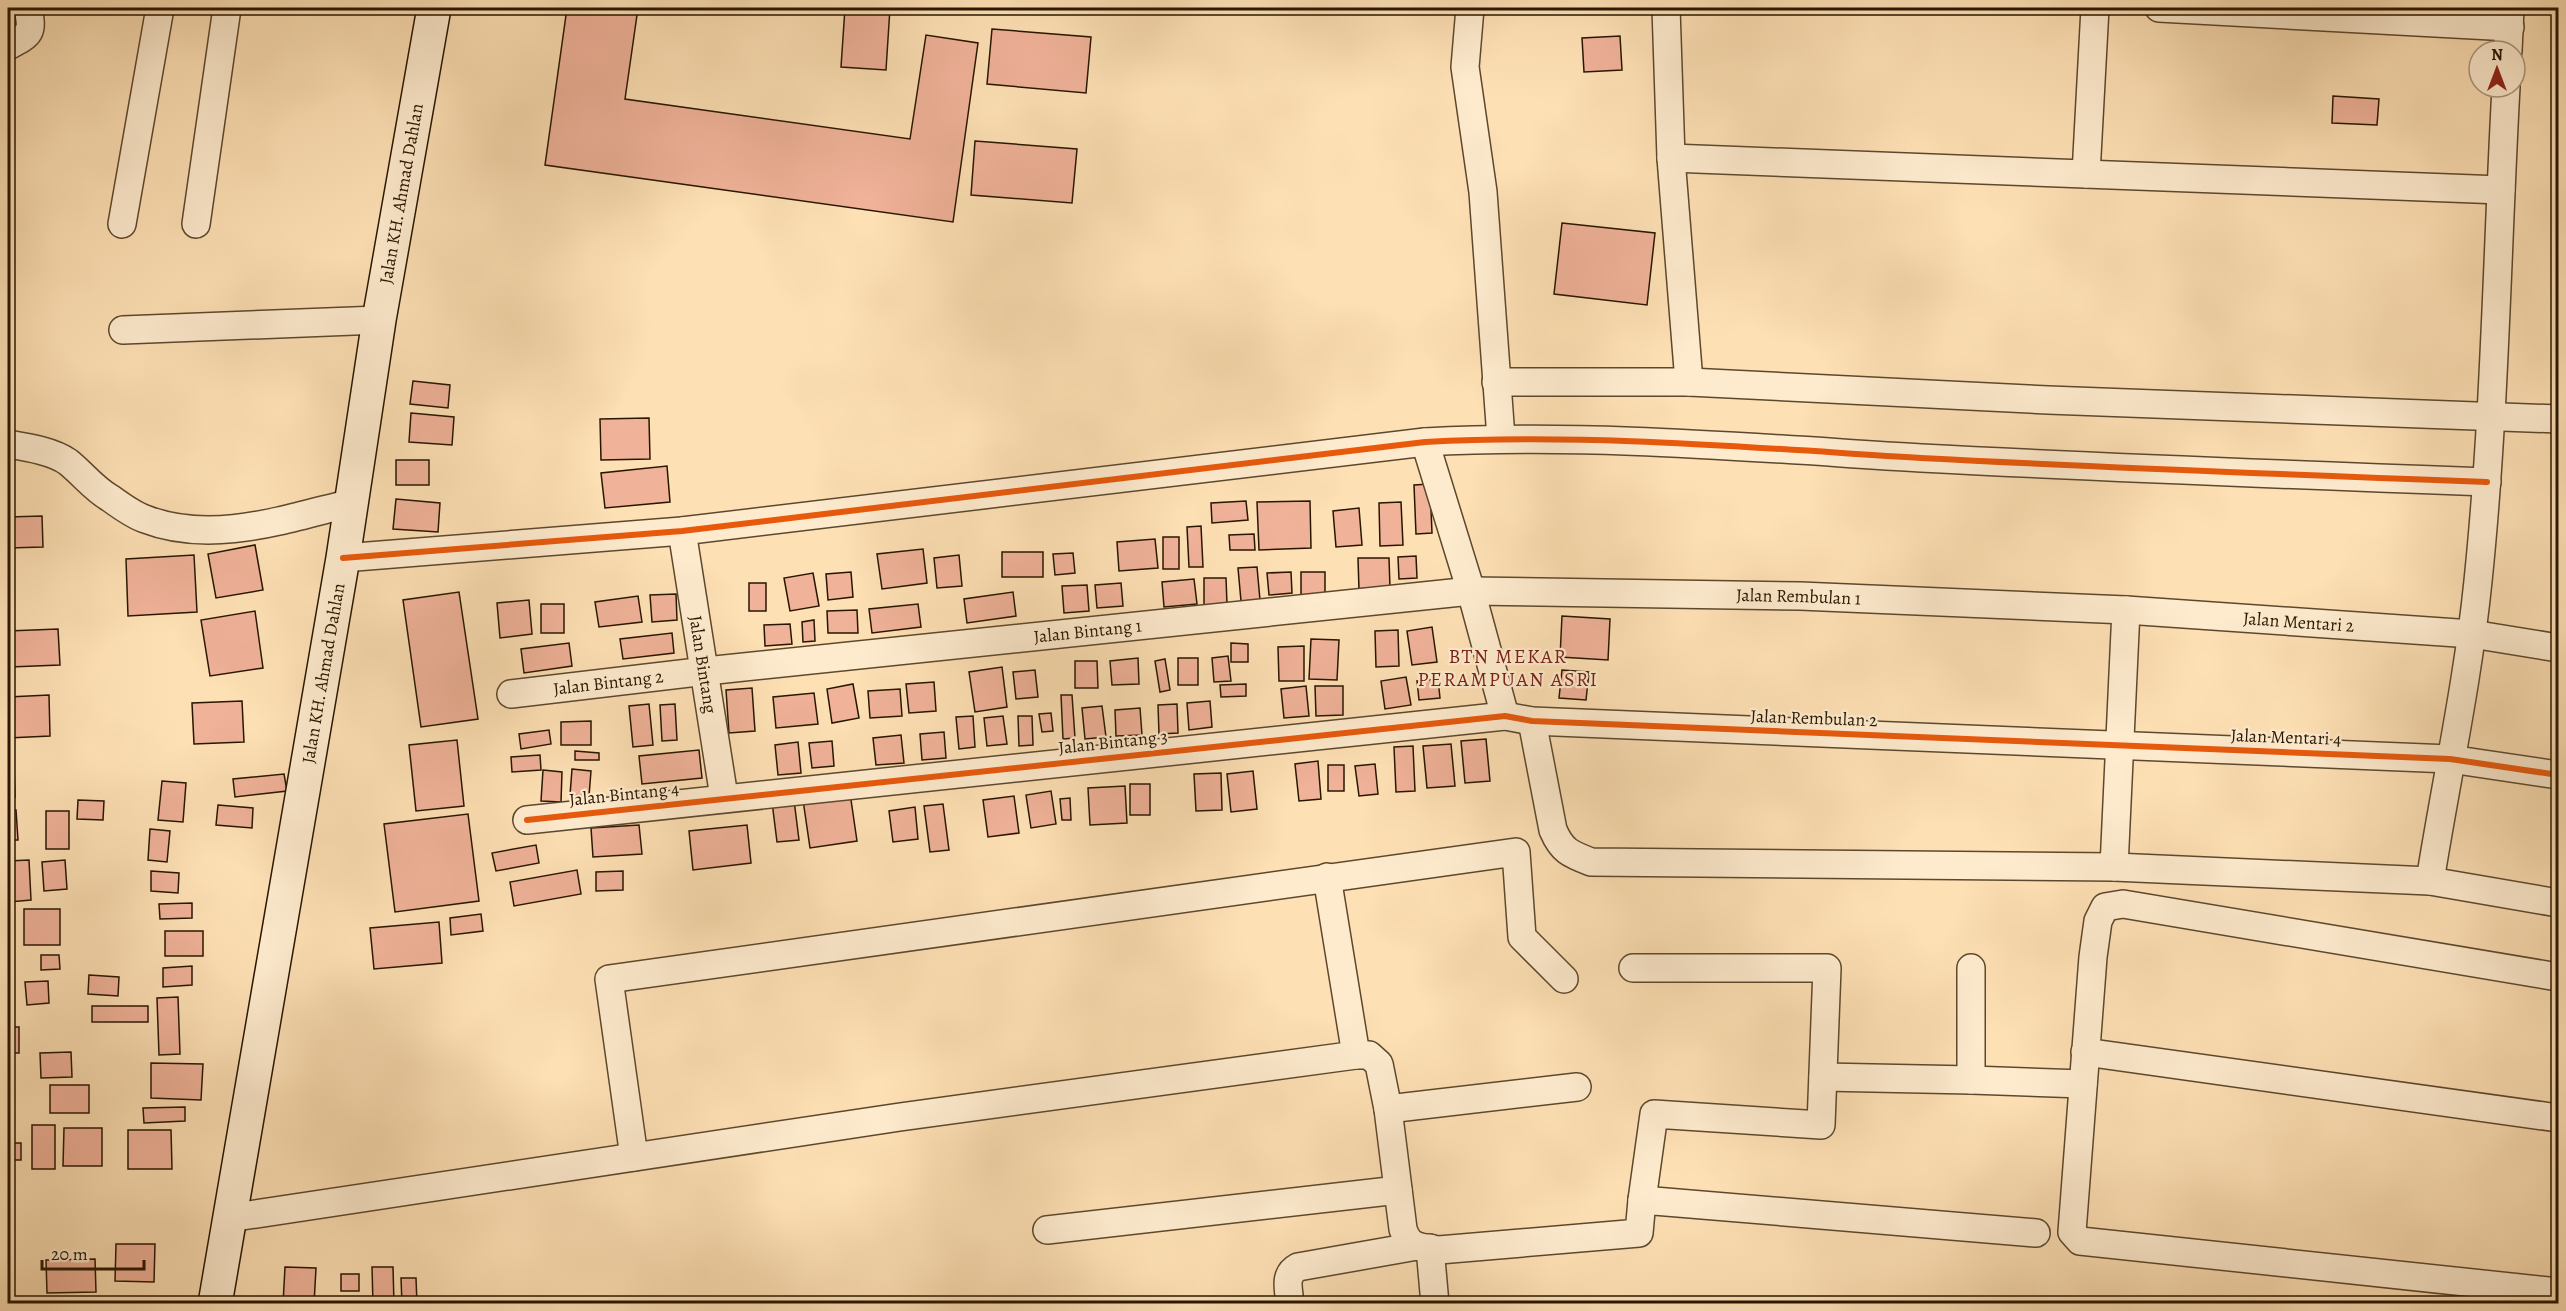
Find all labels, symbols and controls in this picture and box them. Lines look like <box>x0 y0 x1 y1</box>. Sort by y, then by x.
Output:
north arrow <box>2467 39 2527 99</box>
text: N <box>2491 44 2503 66</box>
street label: Jalan KH. Ahmad Dahlan <box>374 101 429 286</box>
street label: Jalan KH. Ahmad Dahlan <box>296 581 351 765</box>
street label: Jalan Rembulan 1 <box>1736 583 1861 611</box>
street label: Jalan Mentari 2 <box>2242 606 2356 638</box>
street label: Jalan Bintang <box>683 614 723 715</box>
street label: Jalan Bintang 1 <box>1032 614 1143 649</box>
district label: BTN MEKAR PERAMPUAN ASRI <box>1418 643 1598 693</box>
street label: Jalan Bintang 2 <box>552 664 665 701</box>
street label: Jalan Rembulan 2 <box>1750 704 1878 732</box>
street label: Jalan Mentari 4 <box>2230 723 2342 751</box>
street label: Jalan Bintang 3 <box>1057 724 1169 760</box>
street label: Jalan Bintang 4 <box>568 776 680 812</box>
scale bar <box>42 1233 144 1271</box>
text: 20 m <box>51 1242 88 1266</box>

